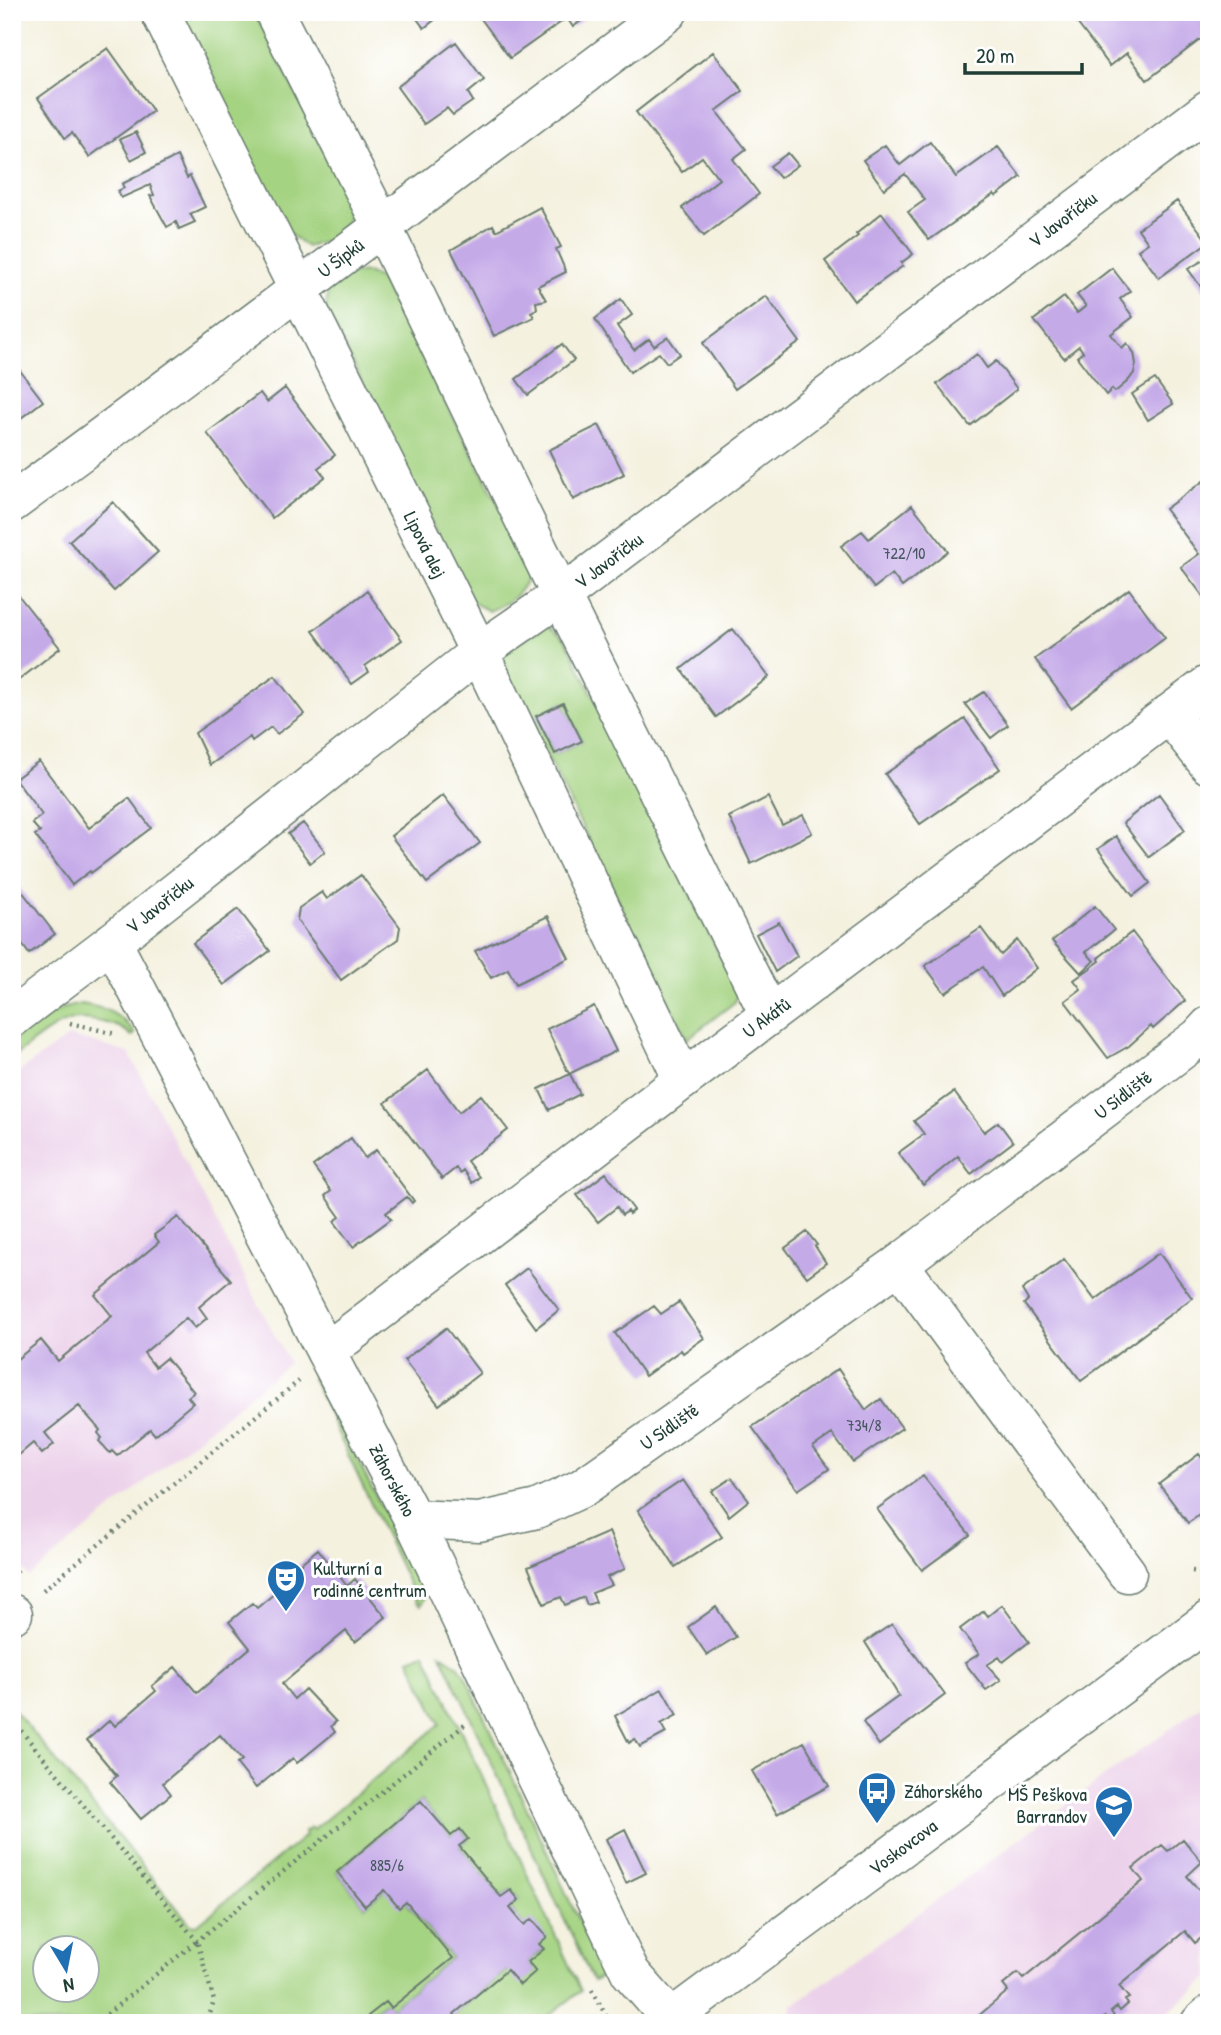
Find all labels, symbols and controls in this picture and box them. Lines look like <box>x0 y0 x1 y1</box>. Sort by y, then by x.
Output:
scale bar <box>965 32 1083 76</box>
text: 20 m <box>976 41 1014 70</box>
street label: V Javoříčku <box>1023 185 1102 253</box>
street label: U Šípků <box>312 232 369 284</box>
street label: Lipová alej <box>398 507 453 582</box>
street label: V Javoříčku <box>569 526 648 595</box>
house number: 722/10 <box>883 542 925 564</box>
street label: V Javoříčku <box>120 870 199 939</box>
street label: U Akátů <box>737 991 796 1044</box>
street label: U Sídliště <box>1089 1064 1157 1125</box>
street label: U Sídliště <box>635 1396 704 1456</box>
house number: 734/8 <box>847 1414 881 1436</box>
street label: Záhorského <box>363 1439 423 1521</box>
place label: Kulturní a rodinné centrum <box>313 1555 427 1603</box>
theatre icon: Kulturní a rodinné centrum <box>265 1558 307 1613</box>
bus stop icon: Záhorského <box>856 1770 898 1825</box>
place label: Záhorského <box>904 1778 983 1804</box>
place label: MŠ Peškova Barrandov <box>1008 1781 1088 1829</box>
school or university icon: MŠ Peškova Barrandov <box>1093 1784 1135 1839</box>
street label: Voskovcova <box>863 1813 943 1881</box>
house number: 885/6 <box>370 1854 404 1876</box>
north arrow <box>32 1934 102 2004</box>
text: N <box>62 1972 76 1999</box>

